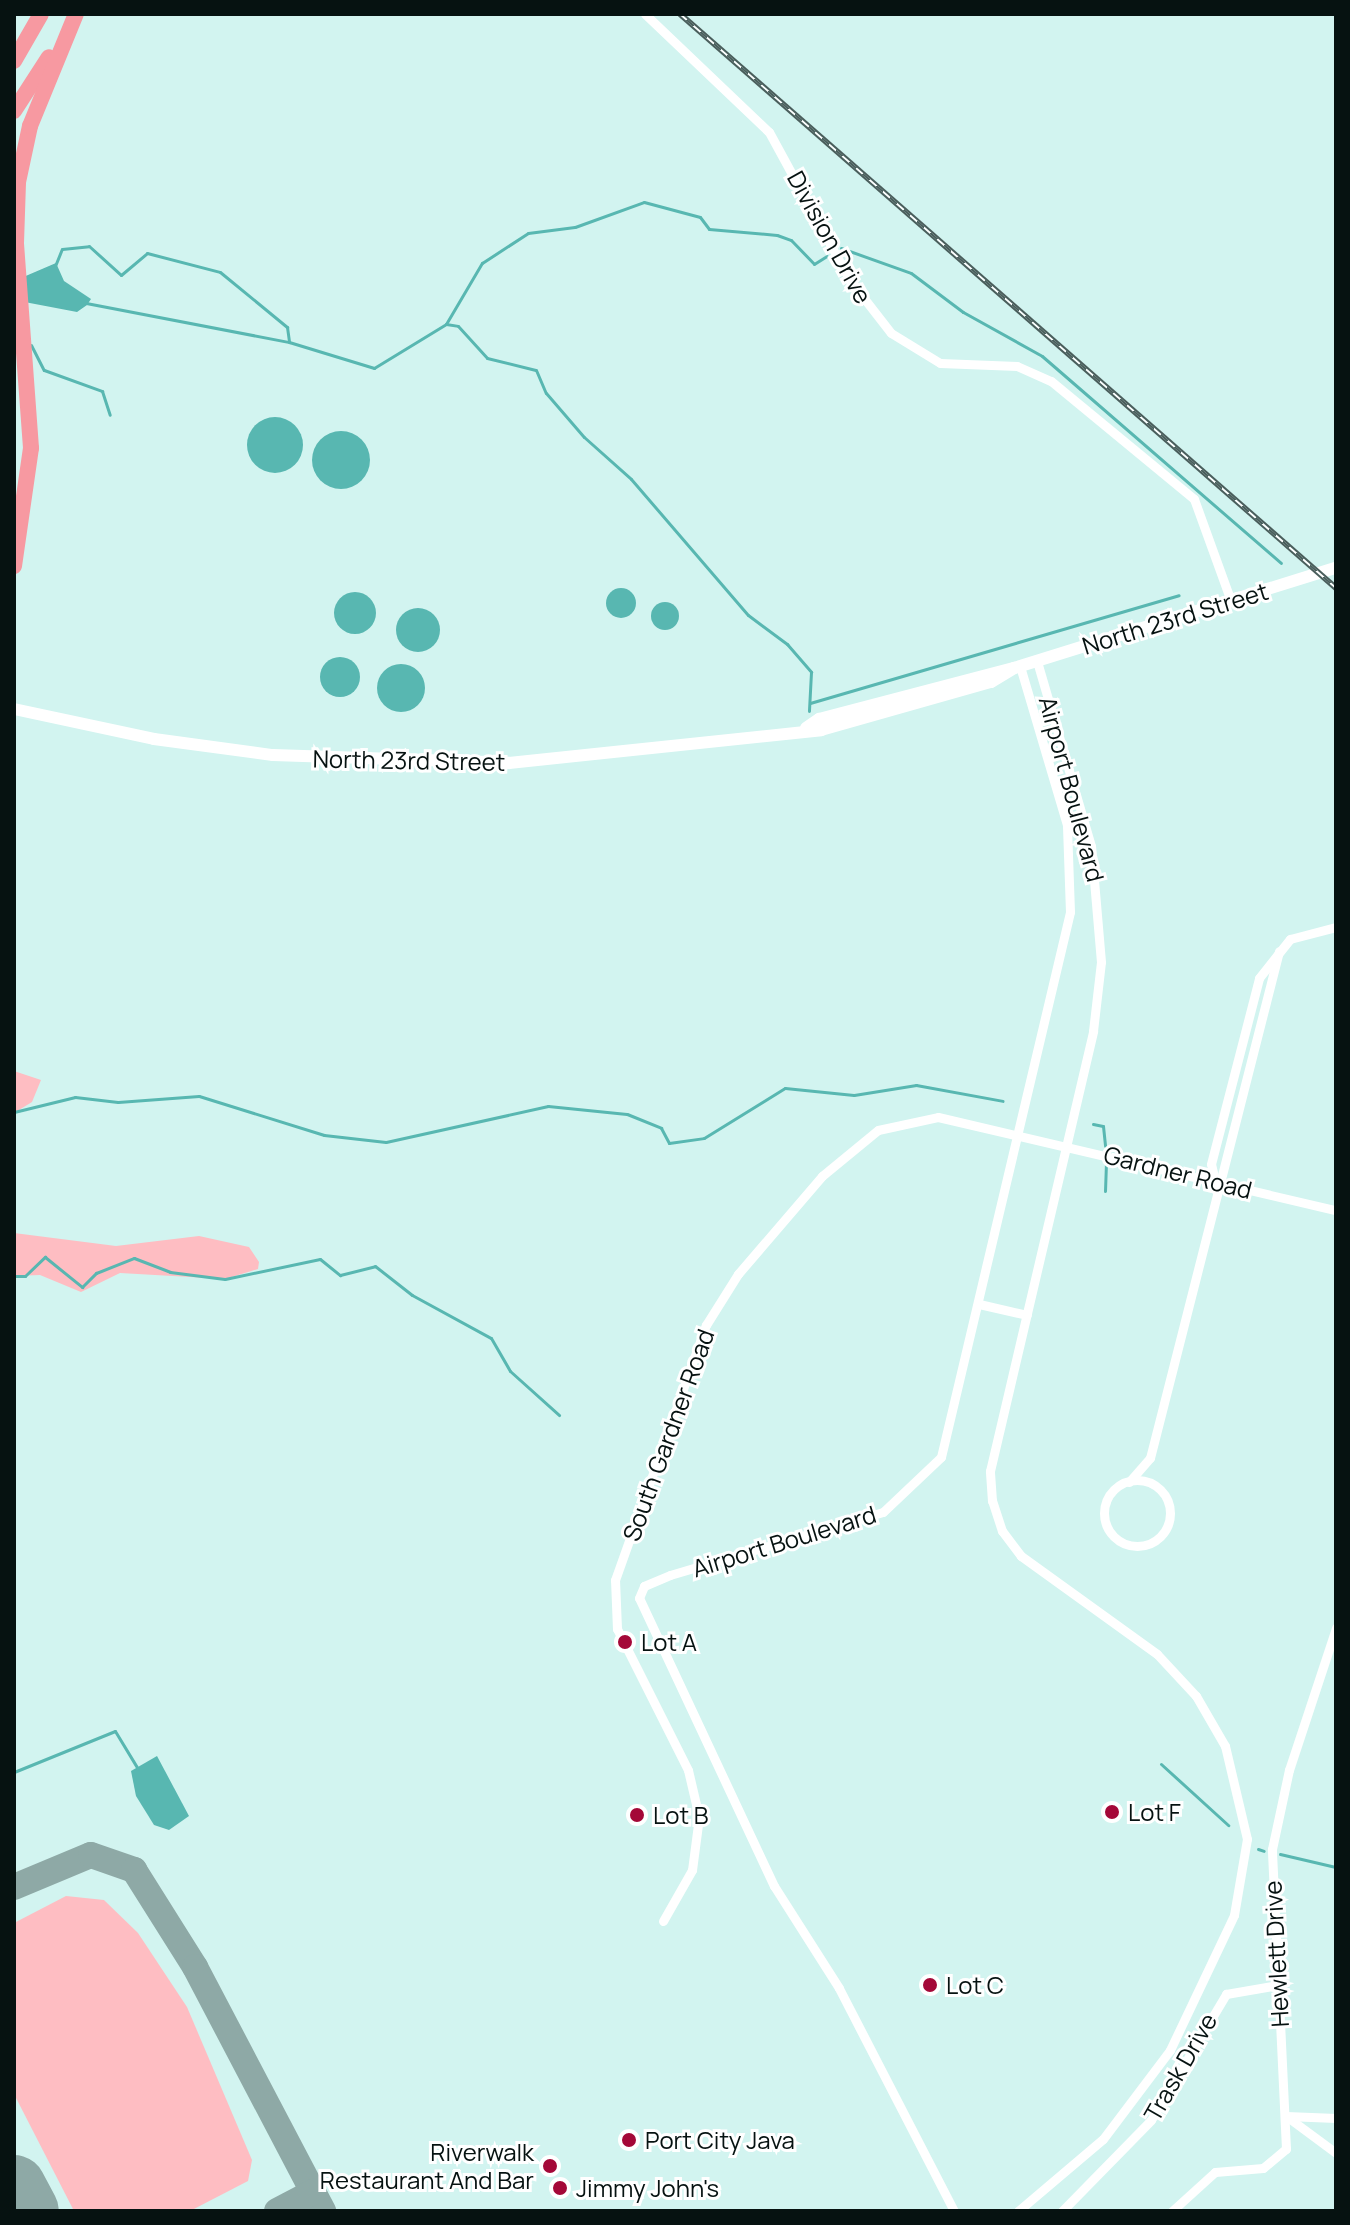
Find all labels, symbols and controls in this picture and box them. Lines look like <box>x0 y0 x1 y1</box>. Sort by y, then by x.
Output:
street label: Division Drive <box>782 166 878 308</box>
street label: North 23rd Street <box>1079 576 1271 660</box>
street label: Airport Boulevard <box>1033 693 1111 885</box>
street label: North 23rd Street <box>312 744 506 776</box>
street label: Gardner Road <box>1101 1140 1255 1204</box>
street label: South Gardner Road <box>616 1325 720 1545</box>
street label: Airport Boulevard <box>689 1499 879 1583</box>
place label: Lot A <box>641 1628 697 1656</box>
marker: Lot A <box>616 1633 634 1651</box>
place label: Lot F <box>1128 1798 1181 1826</box>
place label: Lot B <box>653 1801 709 1829</box>
marker: Lot F <box>1103 1803 1121 1821</box>
marker: Lot B <box>628 1806 646 1824</box>
street label: Hewlett Drive <box>1258 1880 1294 2028</box>
place label: Lot C <box>946 1971 1004 1999</box>
marker: Lot C <box>921 1976 939 1994</box>
street label: Trask Drive <box>1138 2008 1222 2126</box>
place label: Port City Java <box>645 2126 795 2154</box>
marker: Port City Java <box>620 2131 638 2149</box>
place label: Riverwalk Restaurant And Bar <box>320 2138 534 2194</box>
marker: Riverwalk Restaurant And Bar <box>541 2157 559 2175</box>
place label: Jimmy John's <box>576 2174 719 2202</box>
marker: Jimmy John's <box>551 2179 569 2197</box>

